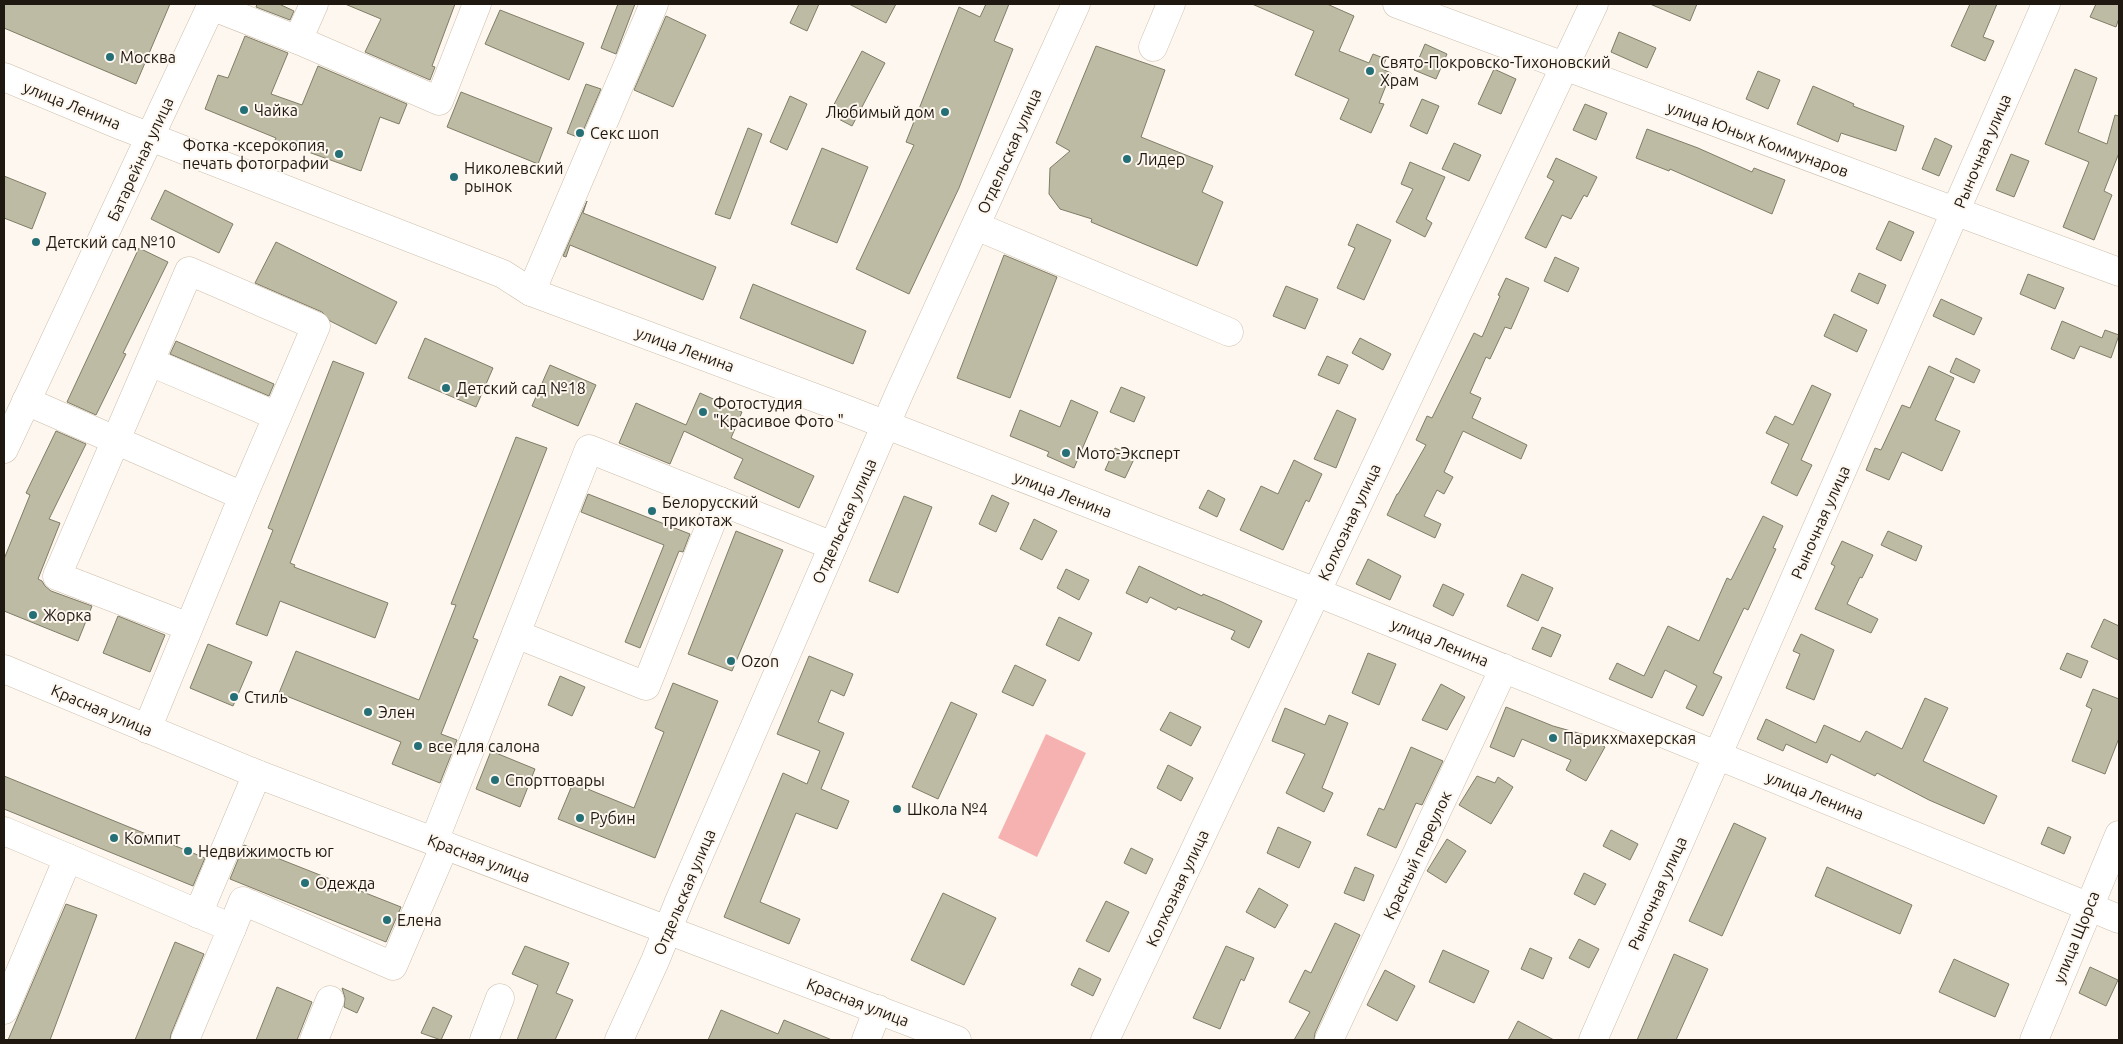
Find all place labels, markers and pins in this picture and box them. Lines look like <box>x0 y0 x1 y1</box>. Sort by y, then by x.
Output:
place label: Москва <box>120 48 176 66</box>
marker: Москва <box>104 51 116 63</box>
place label: Свято-Покровско-Тихоновский Храм <box>1380 53 1611 89</box>
marker: Свято-Покровско-Тихоновский Храм <box>1364 65 1376 77</box>
place label: Чайка <box>254 101 298 119</box>
place label: Любимый дом <box>825 103 935 121</box>
marker: Чайка <box>238 104 250 116</box>
marker: Любимый дом <box>939 106 951 118</box>
place label: Секс шоп <box>590 124 659 142</box>
marker: Секс шоп <box>574 127 586 139</box>
place label: Фотка -ксерокопия, печать фотографии <box>182 136 329 172</box>
marker: Фотка -ксерокопия, печать фотографии <box>333 148 345 160</box>
place label: Лидер <box>1137 150 1185 168</box>
marker: Лидер <box>1121 153 1133 165</box>
place label: Николевский рынок <box>464 159 564 195</box>
marker: Николевский рынок <box>448 171 460 183</box>
place label: Детский сад №10 <box>46 233 176 251</box>
marker: Детский сад №10 <box>30 236 42 248</box>
place label: Детский сад №18 <box>456 379 586 397</box>
marker: Детский сад №18 <box>440 382 452 394</box>
place label: Фотостудия "Красивое Фото " <box>713 394 844 430</box>
marker: Фотостудия "Красивое Фото " <box>697 406 709 418</box>
place label: Мото-Эксперт <box>1076 444 1180 462</box>
marker: Мото-Эксперт <box>1060 447 1072 459</box>
place label: Белорусский трикотаж <box>662 493 759 529</box>
marker: Белорусский трикотаж <box>646 505 658 517</box>
place label: Жорка <box>43 606 92 624</box>
marker: Жорка <box>27 609 39 621</box>
place label: Ozon <box>741 652 779 670</box>
marker: Ozon <box>725 655 737 667</box>
place label: Стиль <box>244 688 288 706</box>
marker: Стиль <box>228 691 240 703</box>
place label: Элен <box>378 703 415 721</box>
marker: Элен <box>362 706 374 718</box>
place label: Парикхмахерская <box>1563 729 1696 747</box>
marker: Парикхмахерская <box>1547 732 1559 744</box>
place label: все для салона <box>428 737 540 755</box>
marker: все для салона <box>412 740 424 752</box>
place label: Спорттовары <box>505 771 605 789</box>
marker: Спорттовары <box>489 774 501 786</box>
place label: Школа №4 <box>907 800 988 818</box>
marker: Школа №4 <box>891 803 903 815</box>
place label: Рубин <box>590 809 636 827</box>
marker: Рубин <box>574 812 586 824</box>
place label: Компит <box>124 829 180 847</box>
marker: Компит <box>108 832 120 844</box>
place label: Недвижимость юг <box>198 842 334 860</box>
marker: Недвижимость юг <box>182 845 194 857</box>
place label: Одежда <box>315 874 375 892</box>
marker: Одежда <box>299 877 311 889</box>
place label: Елена <box>397 911 442 929</box>
marker: Елена <box>381 914 393 926</box>

